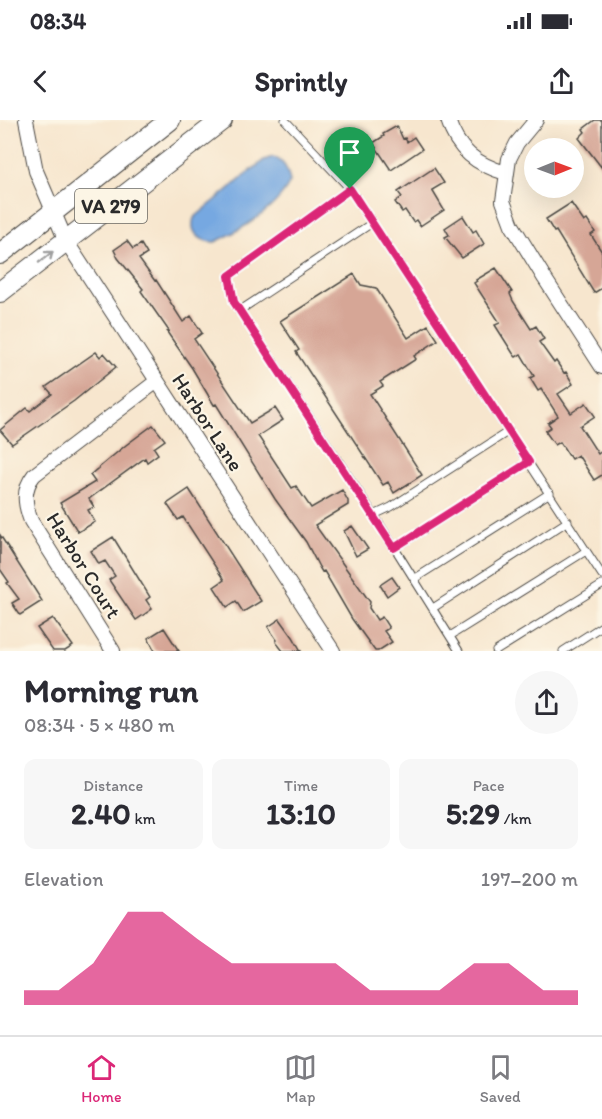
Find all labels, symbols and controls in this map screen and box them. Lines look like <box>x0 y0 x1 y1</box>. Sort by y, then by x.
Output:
text: 08:34 <box>30 8 86 35</box>
icon: back <box>24 65 57 98</box>
text: Sprintly <box>255 65 347 98</box>
icon: share <box>545 65 578 98</box>
pin <box>324 127 375 189</box>
icon: arrive <box>333 136 366 169</box>
north arrow <box>524 138 584 198</box>
map controls <box>524 138 584 198</box>
road number: VA 279 <box>75 189 147 223</box>
one-way arrow <box>38 250 54 263</box>
street label: Harbor Lane <box>167 368 249 476</box>
street label: Harbor Court <box>41 507 127 623</box>
text: Morning run <box>24 671 199 710</box>
button: share <box>515 671 578 734</box>
text: 08:34 · 5 × 480 m <box>24 713 175 737</box>
text: Distance <box>83 776 143 795</box>
text: Time <box>284 776 318 795</box>
text: Pace <box>473 776 505 795</box>
text: 2.40 <box>71 795 131 832</box>
text: 13:10 <box>266 795 336 832</box>
text: 5:29 <box>446 795 500 832</box>
text: km <box>131 809 156 828</box>
text: /km <box>500 809 532 828</box>
text: Elevation <box>24 867 103 891</box>
text: 197–200 m <box>481 867 578 891</box>
tab: Home <box>81 1051 122 1106</box>
tab: Map <box>284 1051 317 1106</box>
tab: Saved <box>480 1051 521 1106</box>

